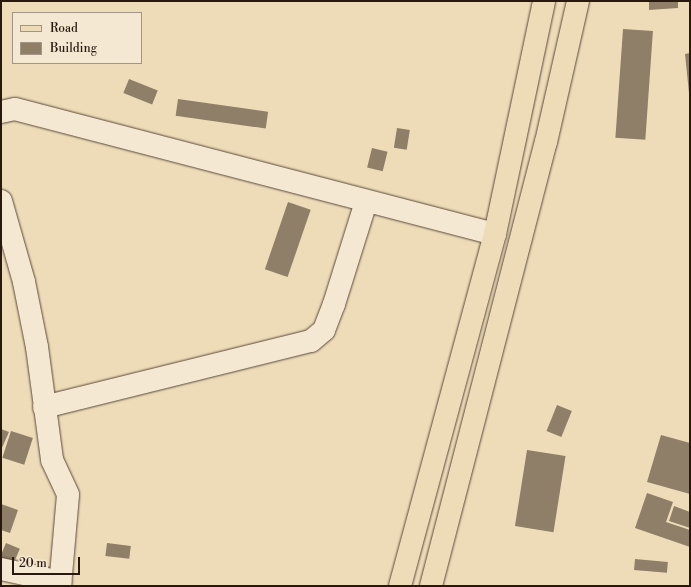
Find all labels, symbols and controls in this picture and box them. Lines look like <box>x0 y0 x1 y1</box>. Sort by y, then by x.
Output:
legend <box>12 12 142 64</box>
text: Road <box>50 21 78 36</box>
text: Building <box>50 41 97 56</box>
scale bar <box>14 549 82 575</box>
text: 20 m <box>19 556 47 571</box>

